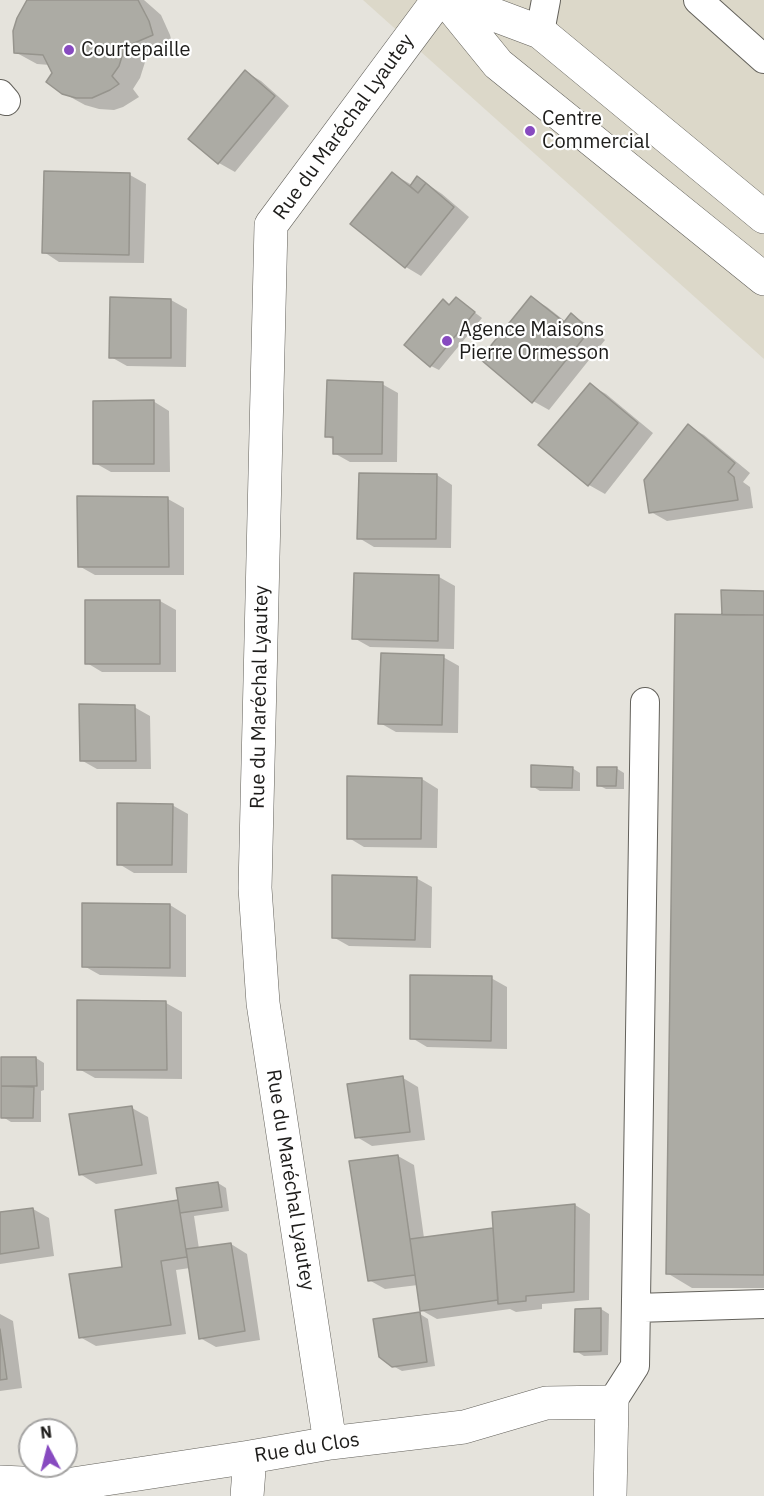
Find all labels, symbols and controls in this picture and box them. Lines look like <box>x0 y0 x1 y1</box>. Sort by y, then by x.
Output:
street label: Rue du Maréchal Lyautey <box>269 29 419 225</box>
place label: Courtepaille <box>81 38 190 62</box>
marker: Courtepaille <box>62 43 76 57</box>
place label: Centre Commercial <box>542 107 650 154</box>
marker: Centre Commercial <box>523 124 537 138</box>
place label: Agence Maisons Pierre Ormesson <box>459 318 609 365</box>
marker: Agence Maisons Pierre Ormesson <box>440 334 454 348</box>
street label: Rue du Maréchal Lyautey <box>246 585 274 809</box>
street label: Rue du Maréchal Lyautey <box>261 1068 319 1292</box>
north arrow <box>18 1418 78 1478</box>
text: N <box>39 1421 53 1443</box>
street label: Rue du Clos <box>253 1428 361 1468</box>

